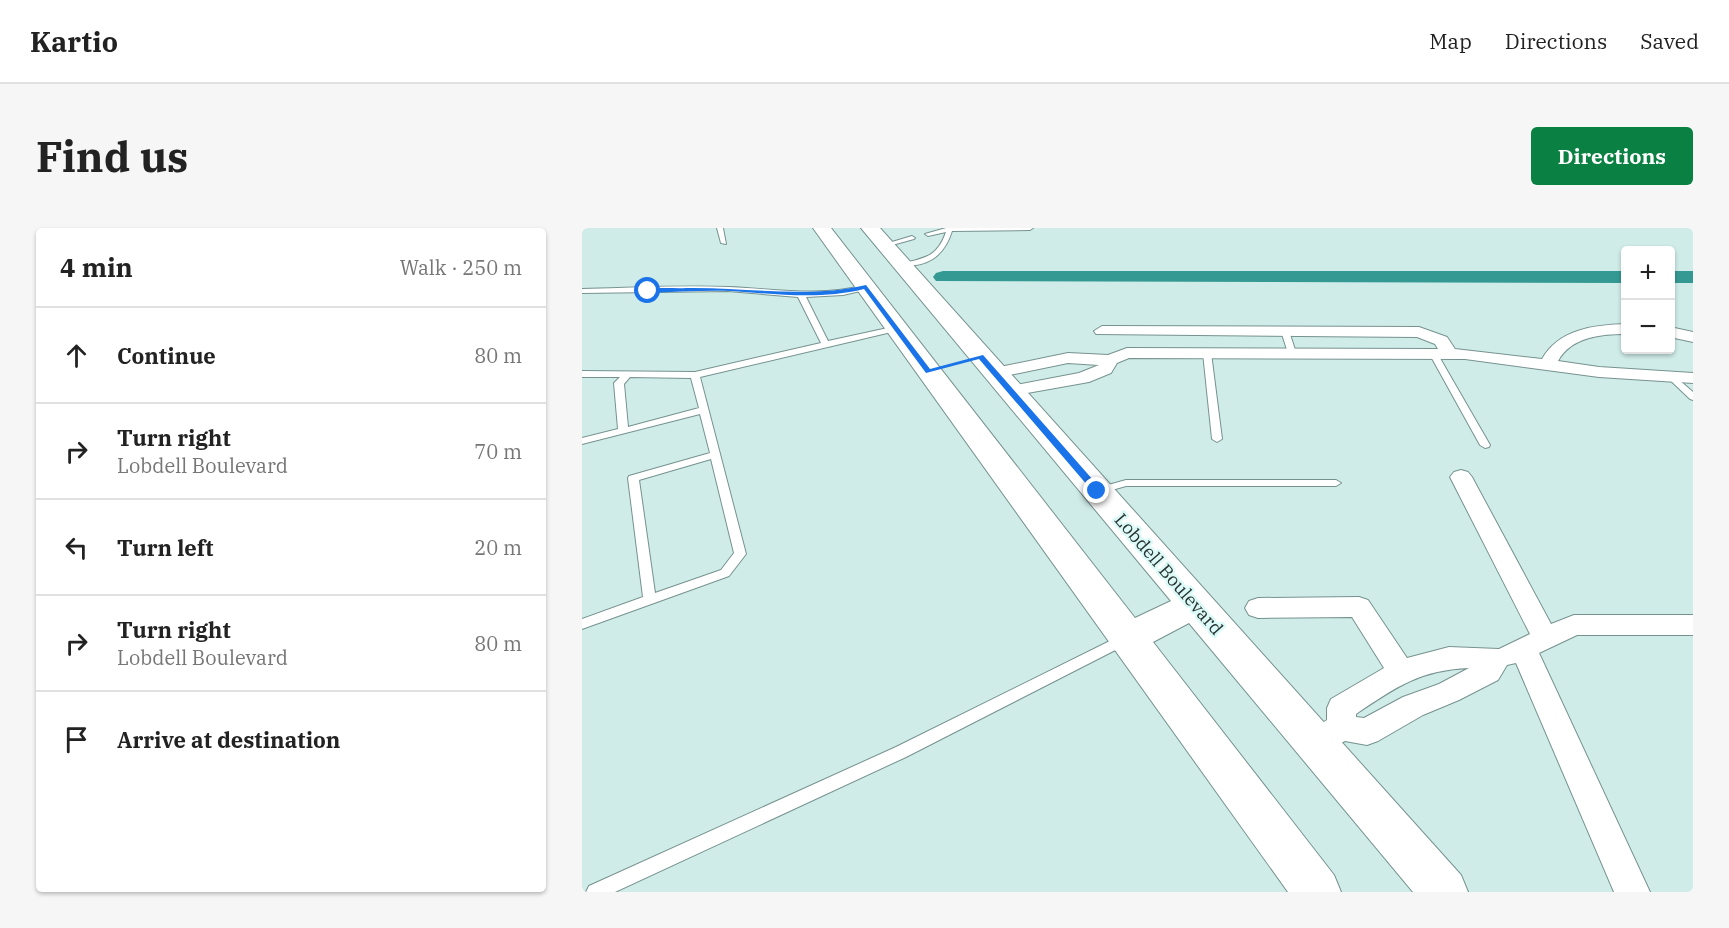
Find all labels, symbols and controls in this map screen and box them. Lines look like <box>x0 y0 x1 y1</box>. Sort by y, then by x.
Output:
text: Kartio <box>30 23 118 60</box>
text: Map <box>1429 27 1472 55</box>
text: Directions <box>1505 27 1607 55</box>
text: Saved <box>1640 27 1699 55</box>
button: Directions <box>1531 127 1693 185</box>
text: Find us <box>36 129 188 184</box>
map controls <box>1621 246 1675 354</box>
button: + <box>1621 246 1675 300</box>
text: 4 min <box>60 250 133 284</box>
text: Walk · 250 m <box>400 254 522 281</box>
route start <box>634 277 660 303</box>
button: − <box>1621 300 1675 354</box>
icon: ahead <box>60 339 93 372</box>
text: Continue <box>117 341 216 370</box>
text: 80 m <box>474 342 522 369</box>
text: Turn right <box>117 423 231 452</box>
icon: right <box>60 435 93 468</box>
text: 70 m <box>474 438 522 465</box>
text: Lobdell Boulevard <box>117 452 288 479</box>
route end <box>1083 477 1109 503</box>
street label: Lobdell Boulevard <box>1110 508 1228 640</box>
icon: left <box>60 531 93 564</box>
text: Turn left <box>117 533 213 562</box>
text: 20 m <box>474 534 522 561</box>
text: Turn right <box>117 615 231 644</box>
icon: right <box>60 627 93 660</box>
text: 80 m <box>474 630 522 657</box>
text: Lobdell Boulevard <box>117 644 288 671</box>
icon: arrive <box>60 723 93 756</box>
text: Arrive at destination <box>117 725 340 754</box>

